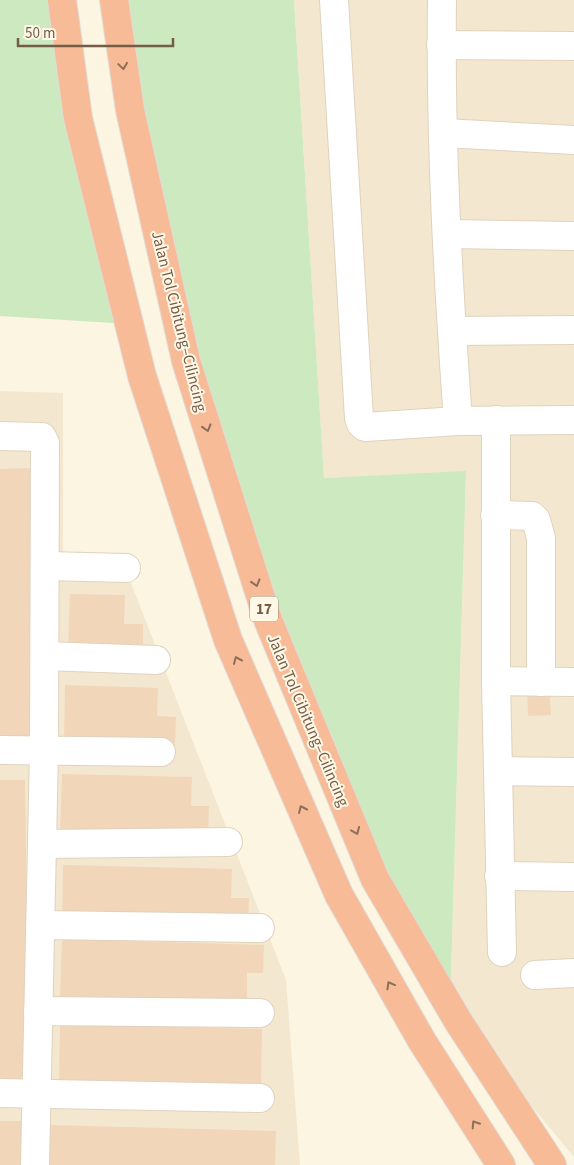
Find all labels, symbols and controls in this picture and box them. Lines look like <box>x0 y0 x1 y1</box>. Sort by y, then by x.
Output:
scale bar <box>18 15 172 47</box>
text: 50 m <box>25 23 55 44</box>
one-way arrow <box>118 61 128 70</box>
street label: Jalan Tol Cibitung–Cilincing <box>146 229 212 414</box>
one-way arrow <box>202 423 212 432</box>
one-way arrow <box>250 578 260 587</box>
road number: 17 <box>250 596 278 622</box>
street label: Jalan Tol Cibitung–Cilincing <box>262 631 354 810</box>
one-way arrow <box>232 656 243 665</box>
one-way arrow <box>297 805 308 814</box>
one-way arrow <box>349 826 360 835</box>
one-way arrow <box>386 982 396 991</box>
one-way arrow <box>471 1120 481 1129</box>

